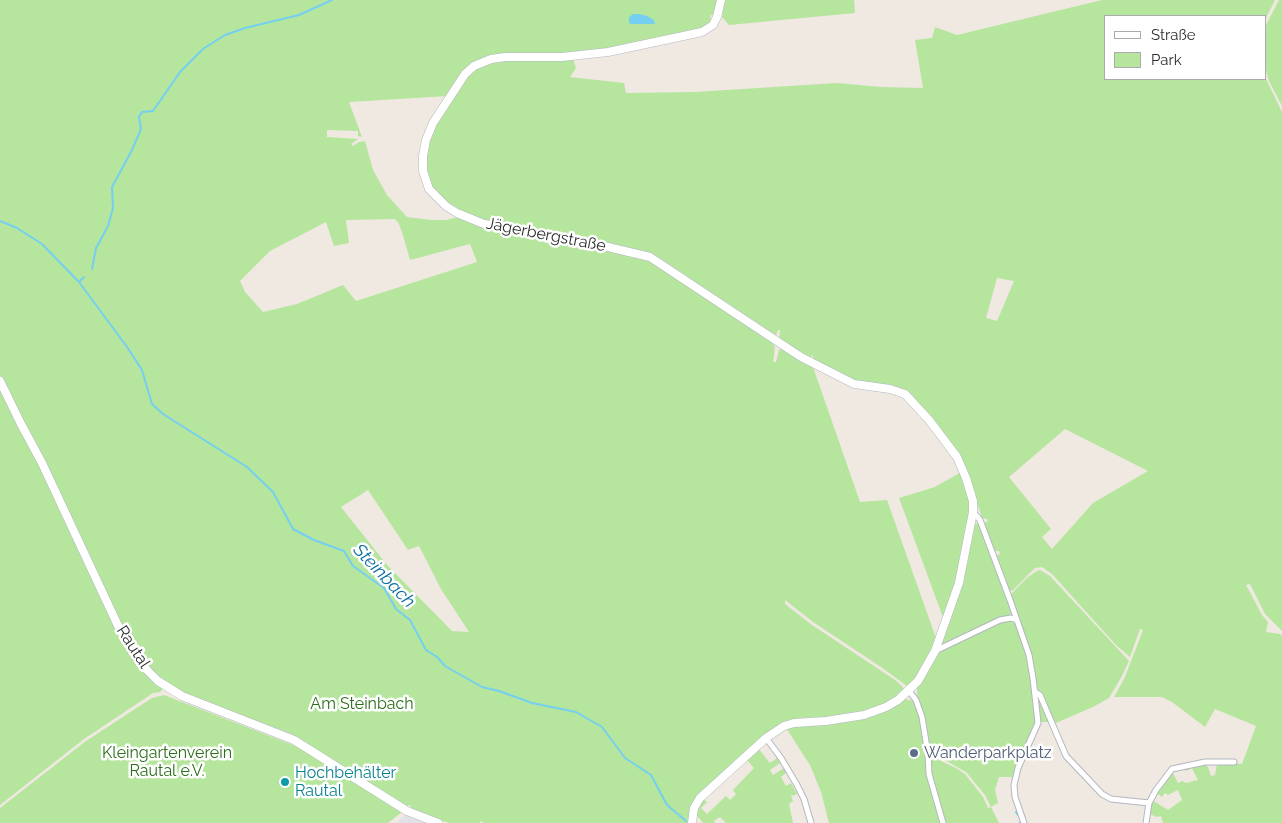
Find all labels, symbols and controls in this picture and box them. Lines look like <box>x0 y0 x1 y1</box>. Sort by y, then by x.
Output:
legend <box>1104 15 1267 80</box>
text: Straße <box>1151 26 1195 44</box>
text: Park <box>1151 51 1182 69</box>
street label: Jägerbergstraße <box>485 214 607 256</box>
water label: Steinbach <box>348 540 420 612</box>
street label: Rautal <box>112 622 154 672</box>
park label: Am Steinbach <box>310 694 414 714</box>
park label: Kleingartenverein Rautal e.V. <box>102 743 232 781</box>
place label: Wanderparkplatz <box>924 743 1052 763</box>
marker: Wanderparkplatz <box>908 747 920 759</box>
place label: Hochbehälter Rautal <box>295 763 396 801</box>
marker: Hochbehälter Rautal <box>279 776 291 788</box>

